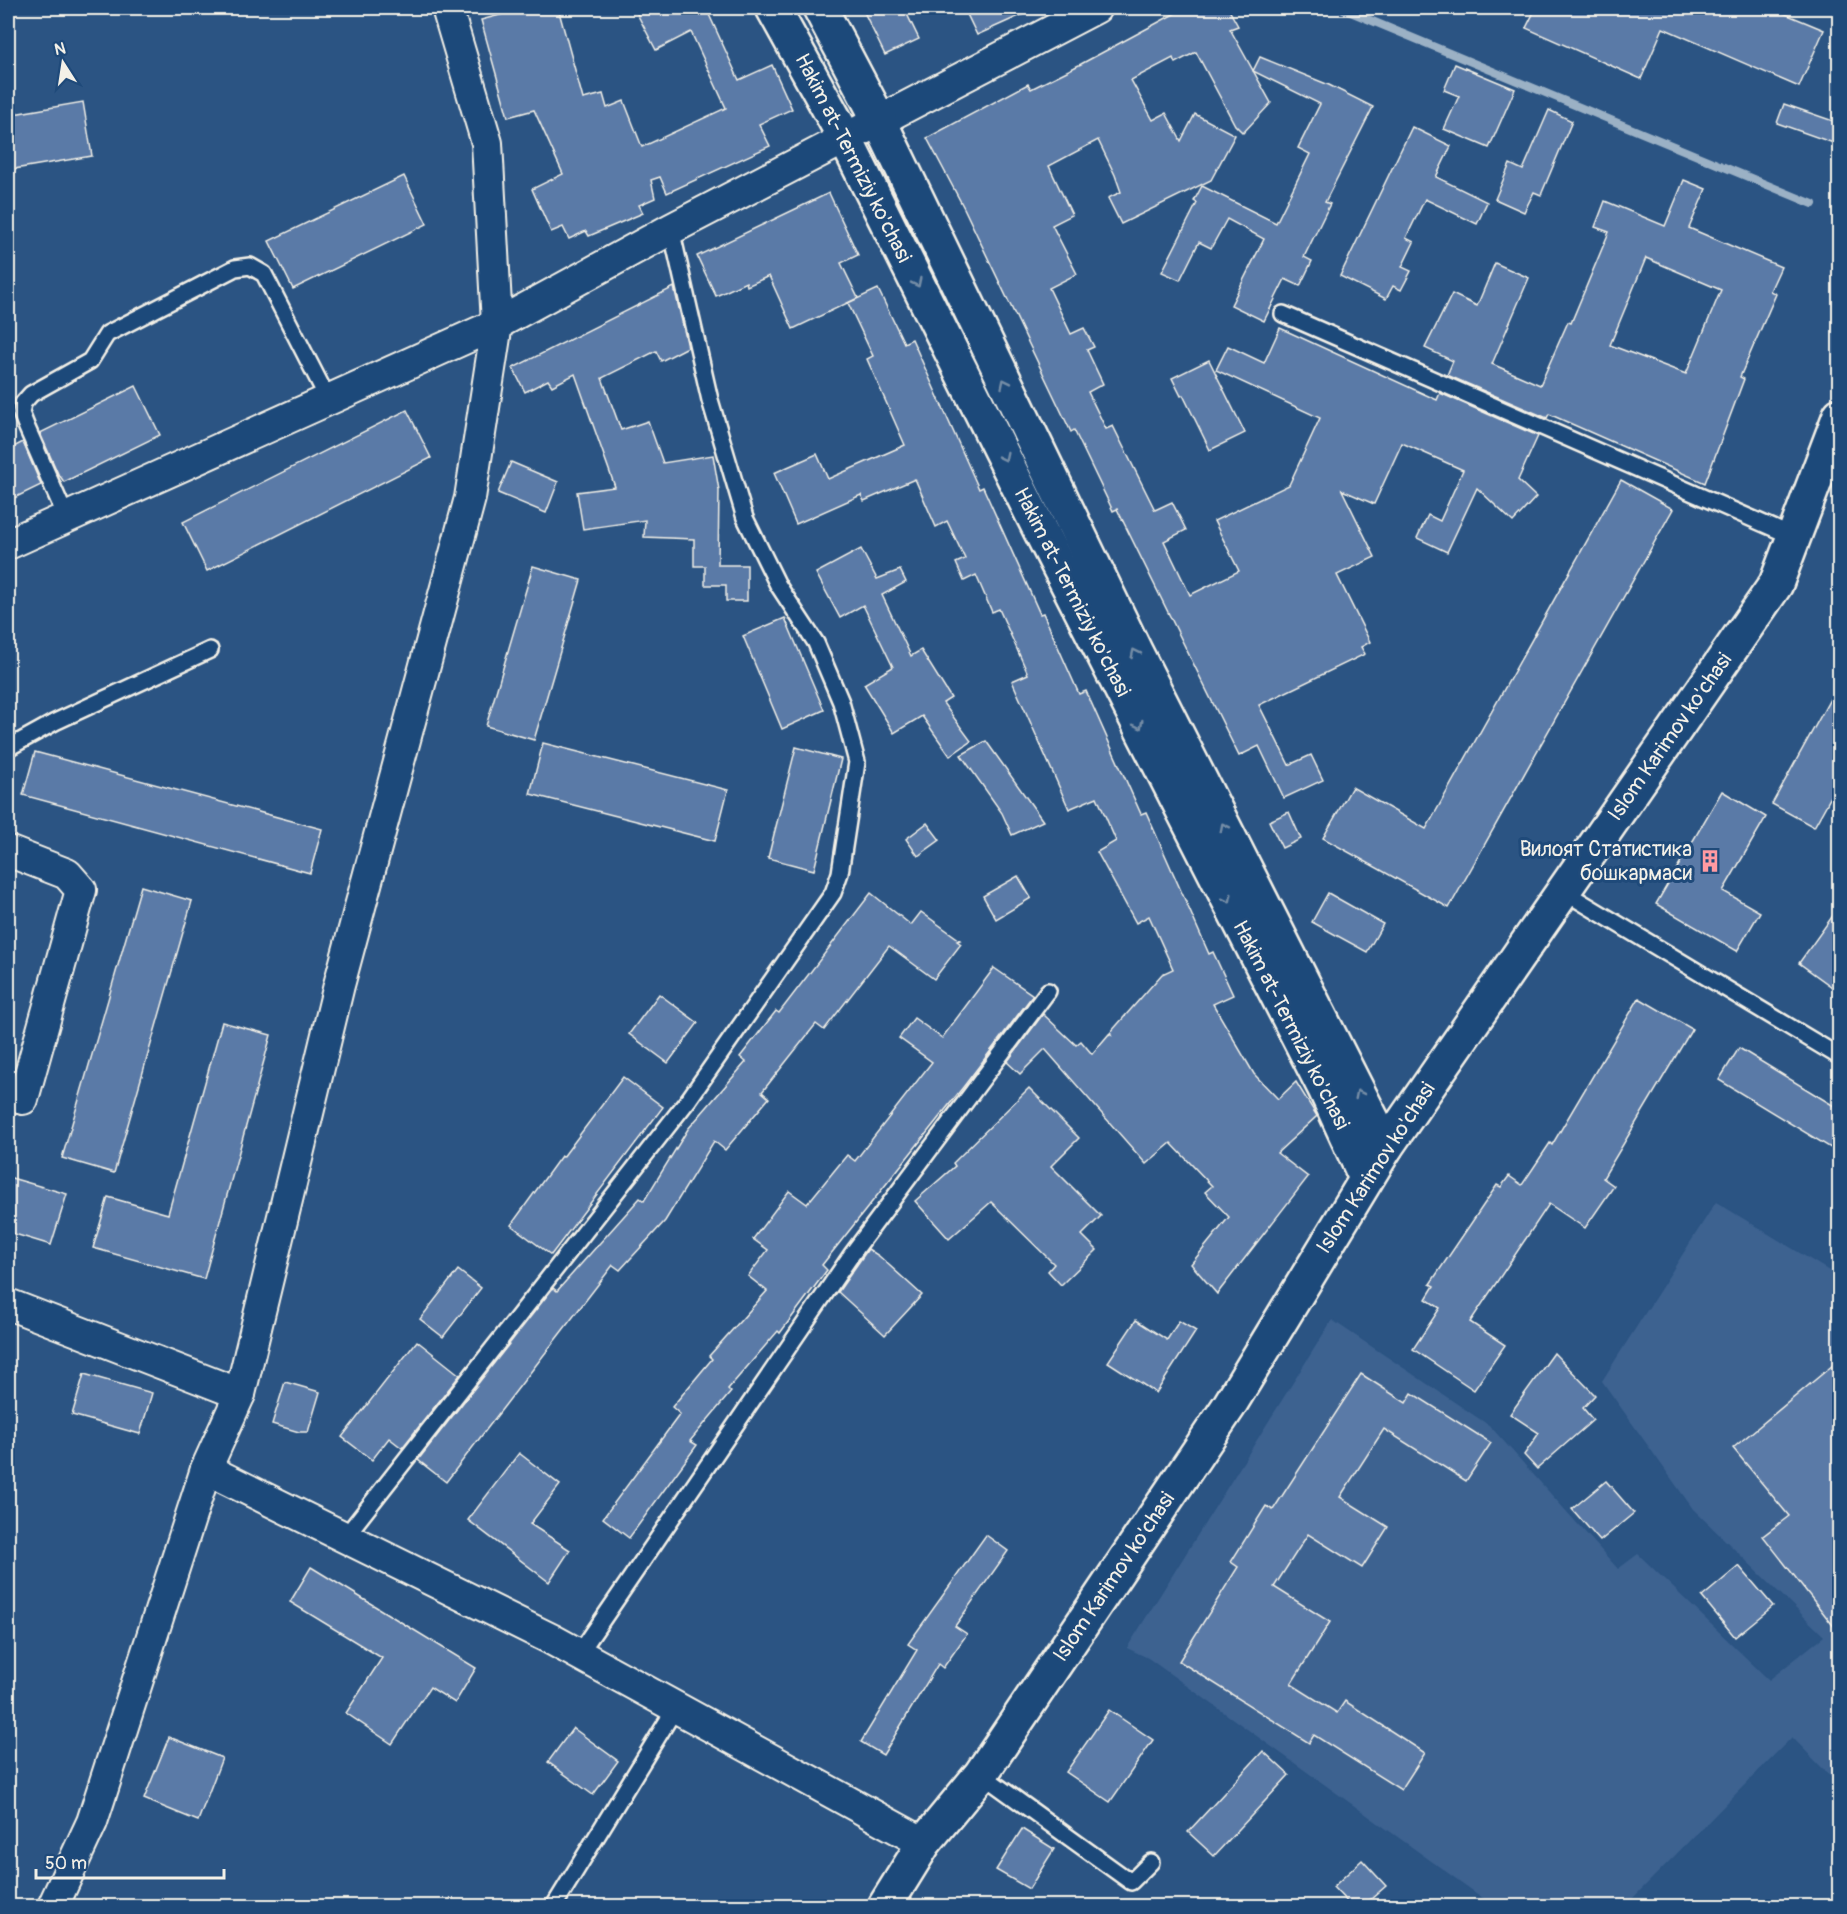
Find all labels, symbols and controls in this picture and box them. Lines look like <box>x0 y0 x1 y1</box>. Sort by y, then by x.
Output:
north arrow <box>33 33 93 93</box>
text: N <box>53 38 68 60</box>
street label: Hakim at-Termiziy ko'chasi <box>788 49 918 267</box>
one-way arrow <box>910 276 921 287</box>
one-way arrow <box>1001 378 1013 389</box>
one-way arrow <box>996 451 1008 462</box>
street label: Hakim at-Termiziy ko'chasi <box>1007 483 1137 701</box>
one-way arrow <box>1131 648 1143 659</box>
street label: Islom Karimov ko'chasi <box>1602 648 1738 826</box>
one-way arrow <box>1132 719 1144 730</box>
one-way arrow <box>1219 822 1231 833</box>
place label: Вилоят Статистика бошкармаси <box>1520 836 1692 887</box>
building icon: Вилоят Статистика бошкармаси <box>1697 848 1723 874</box>
one-way arrow <box>1221 892 1232 903</box>
street label: Hakim at-Termiziy ko'chasi <box>1226 916 1356 1134</box>
street label: Islom Karimov ko'chasi <box>1311 1077 1442 1259</box>
one-way arrow <box>1355 1090 1366 1101</box>
street label: Islom Karimov ko'chasi <box>1047 1487 1181 1667</box>
scale bar <box>36 1842 224 1880</box>
text: 50 m <box>45 1852 87 1875</box>

